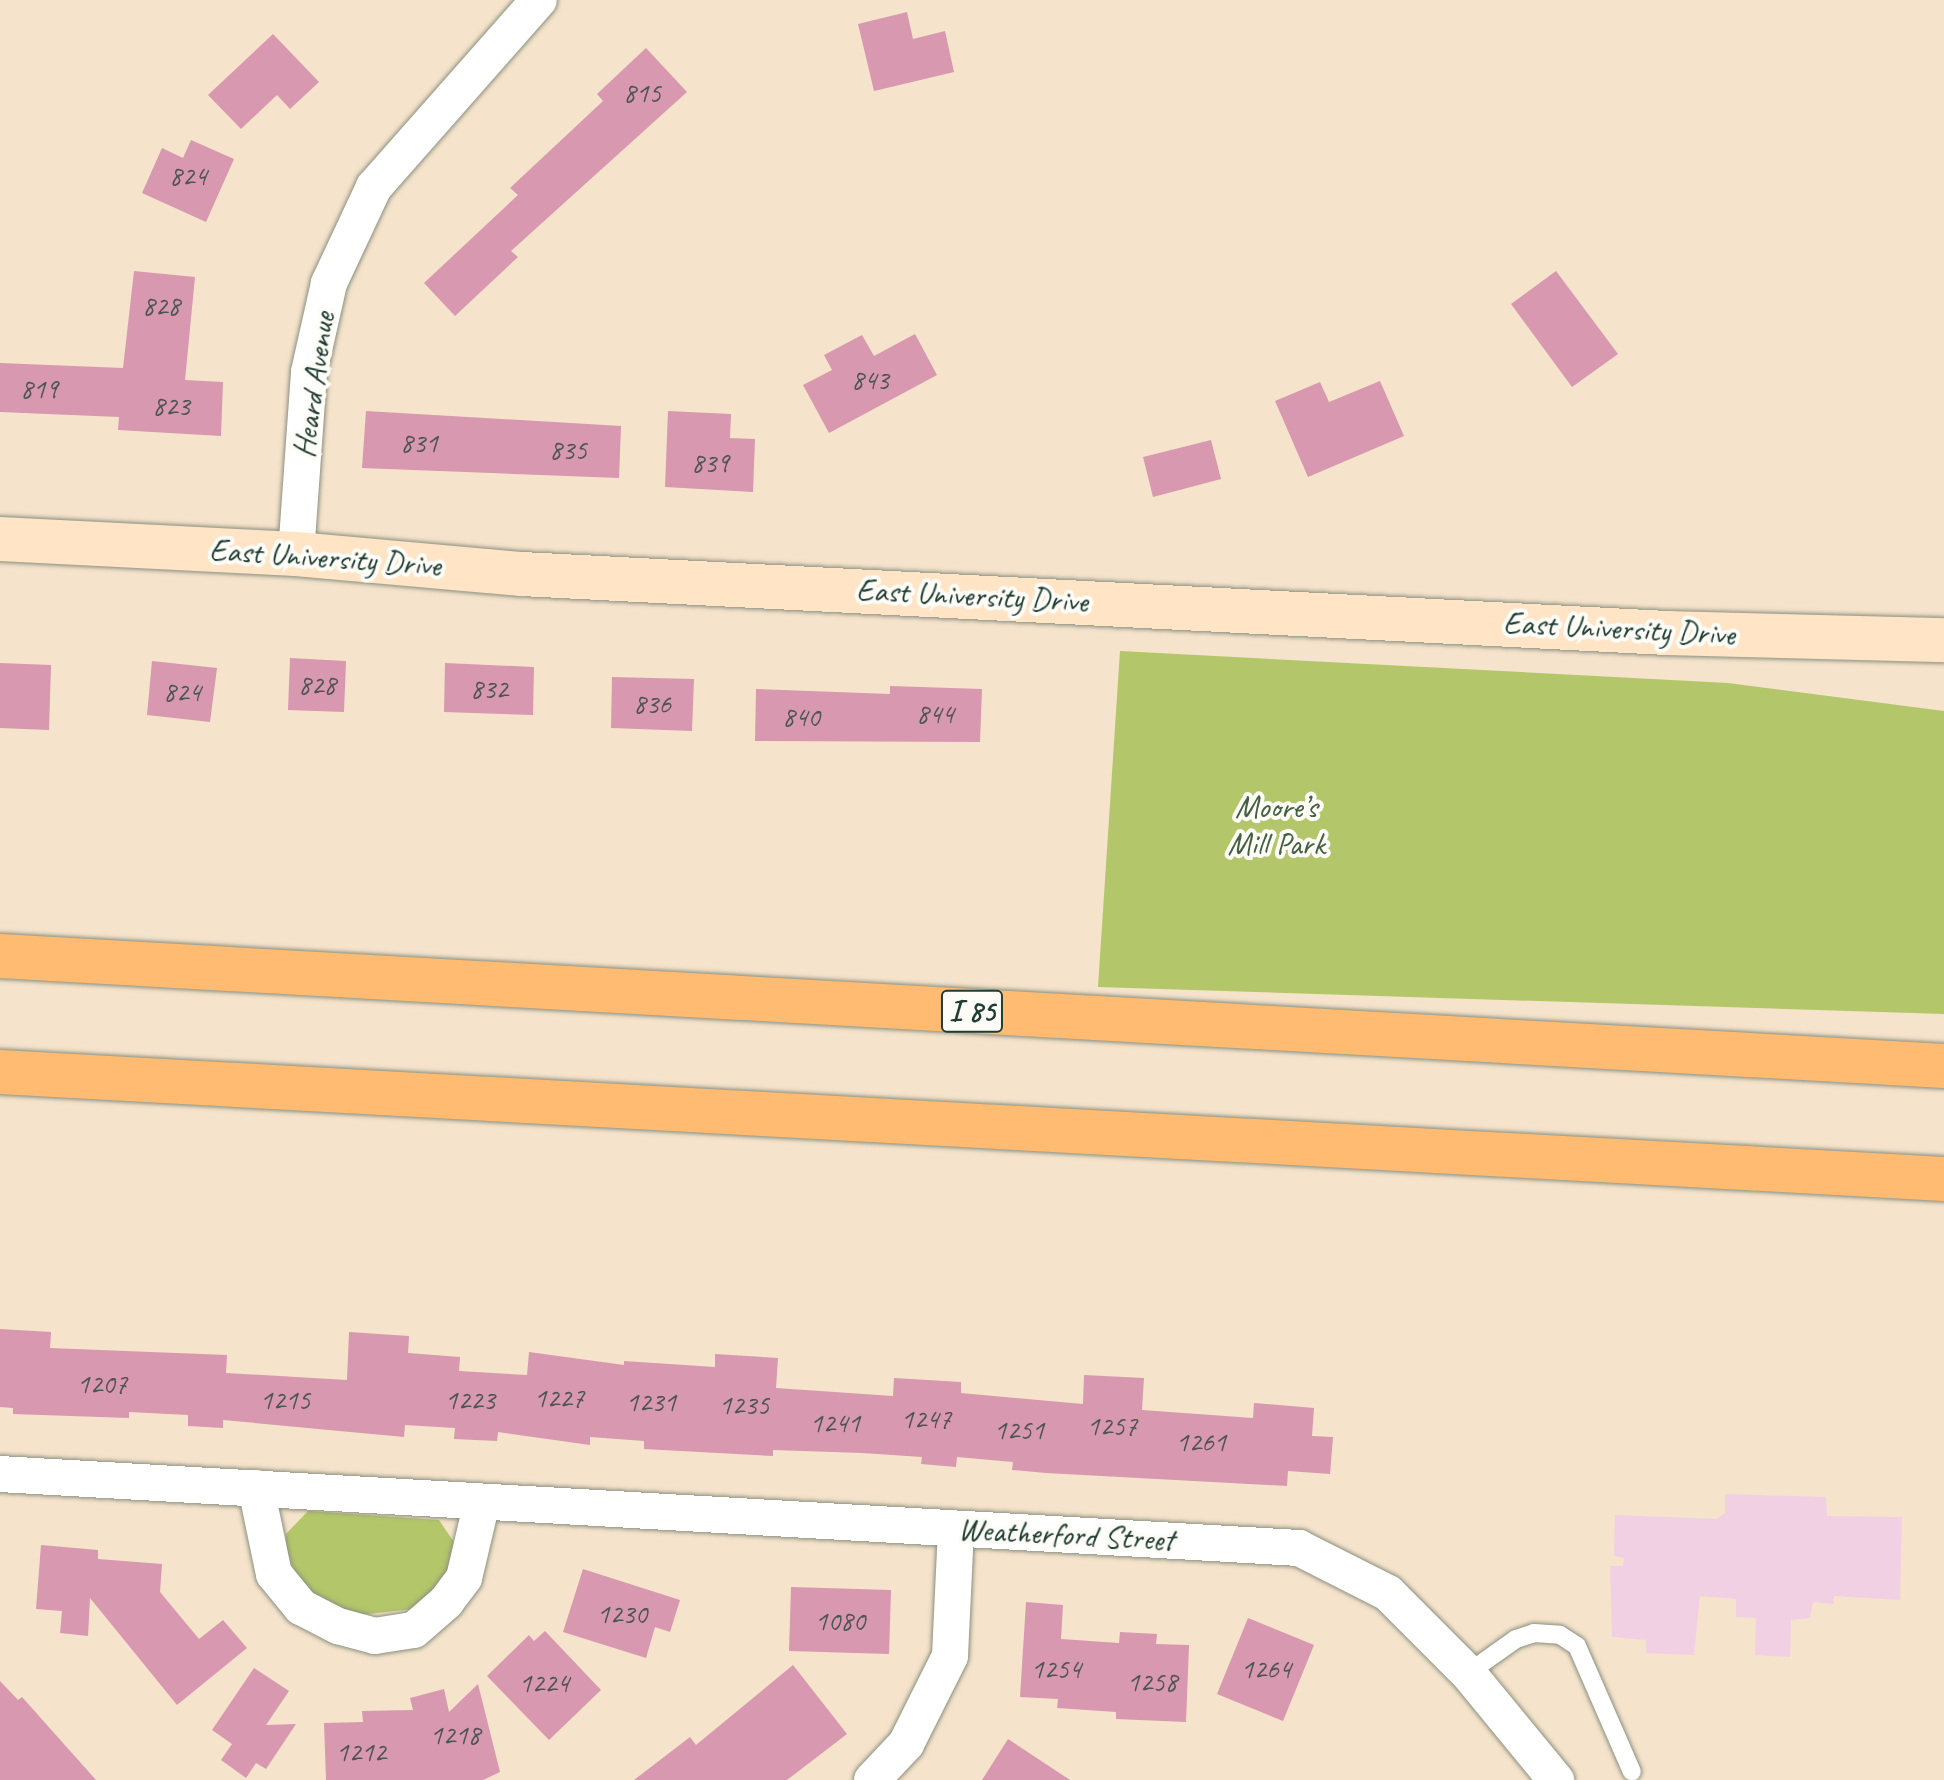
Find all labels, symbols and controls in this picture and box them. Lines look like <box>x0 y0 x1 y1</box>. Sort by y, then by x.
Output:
house number: 815 <box>623 76 661 110</box>
house number: 824 <box>169 159 207 193</box>
house number: 828 <box>142 289 180 323</box>
street label: Heard Avenue <box>285 310 343 460</box>
house number: 843 <box>851 363 889 397</box>
house number: 819 <box>20 372 58 406</box>
house number: 823 <box>152 389 190 423</box>
house number: 831 <box>400 426 438 460</box>
house number: 835 <box>549 433 587 467</box>
house number: 839 <box>691 446 729 480</box>
street label: East University Drive <box>208 531 442 585</box>
street label: East University Drive <box>855 571 1089 621</box>
street label: East University Drive <box>1502 604 1736 654</box>
house number: 828 <box>298 668 336 702</box>
house number: 832 <box>470 672 508 706</box>
house number: 824 <box>163 675 201 709</box>
house number: 836 <box>633 687 671 721</box>
house number: 844 <box>916 697 954 731</box>
house number: 840 <box>782 700 820 734</box>
park label: Moore’s Mill Park <box>1227 789 1325 864</box>
road number: I 85 <box>940 985 1004 1037</box>
house number: 1207 <box>77 1367 127 1401</box>
house number: 1227 <box>534 1381 584 1415</box>
house number: 1215 <box>260 1383 310 1417</box>
house number: 1223 <box>445 1383 495 1417</box>
house number: 1231 <box>626 1385 676 1419</box>
house number: 1235 <box>719 1388 769 1422</box>
house number: 1247 <box>901 1402 951 1436</box>
house number: 1241 <box>810 1406 860 1440</box>
house number: 1257 <box>1087 1409 1137 1443</box>
house number: 1251 <box>994 1413 1044 1447</box>
house number: 1261 <box>1176 1425 1226 1459</box>
street label: Weatherford Street <box>957 1510 1175 1560</box>
house number: 1230 <box>597 1597 647 1631</box>
house number: 1080 <box>815 1604 865 1638</box>
house number: 1254 <box>1031 1652 1081 1686</box>
house number: 1264 <box>1241 1652 1291 1686</box>
house number: 1258 <box>1127 1665 1177 1699</box>
house number: 1224 <box>519 1666 569 1700</box>
house number: 1218 <box>430 1718 480 1752</box>
house number: 1212 <box>336 1735 386 1769</box>

